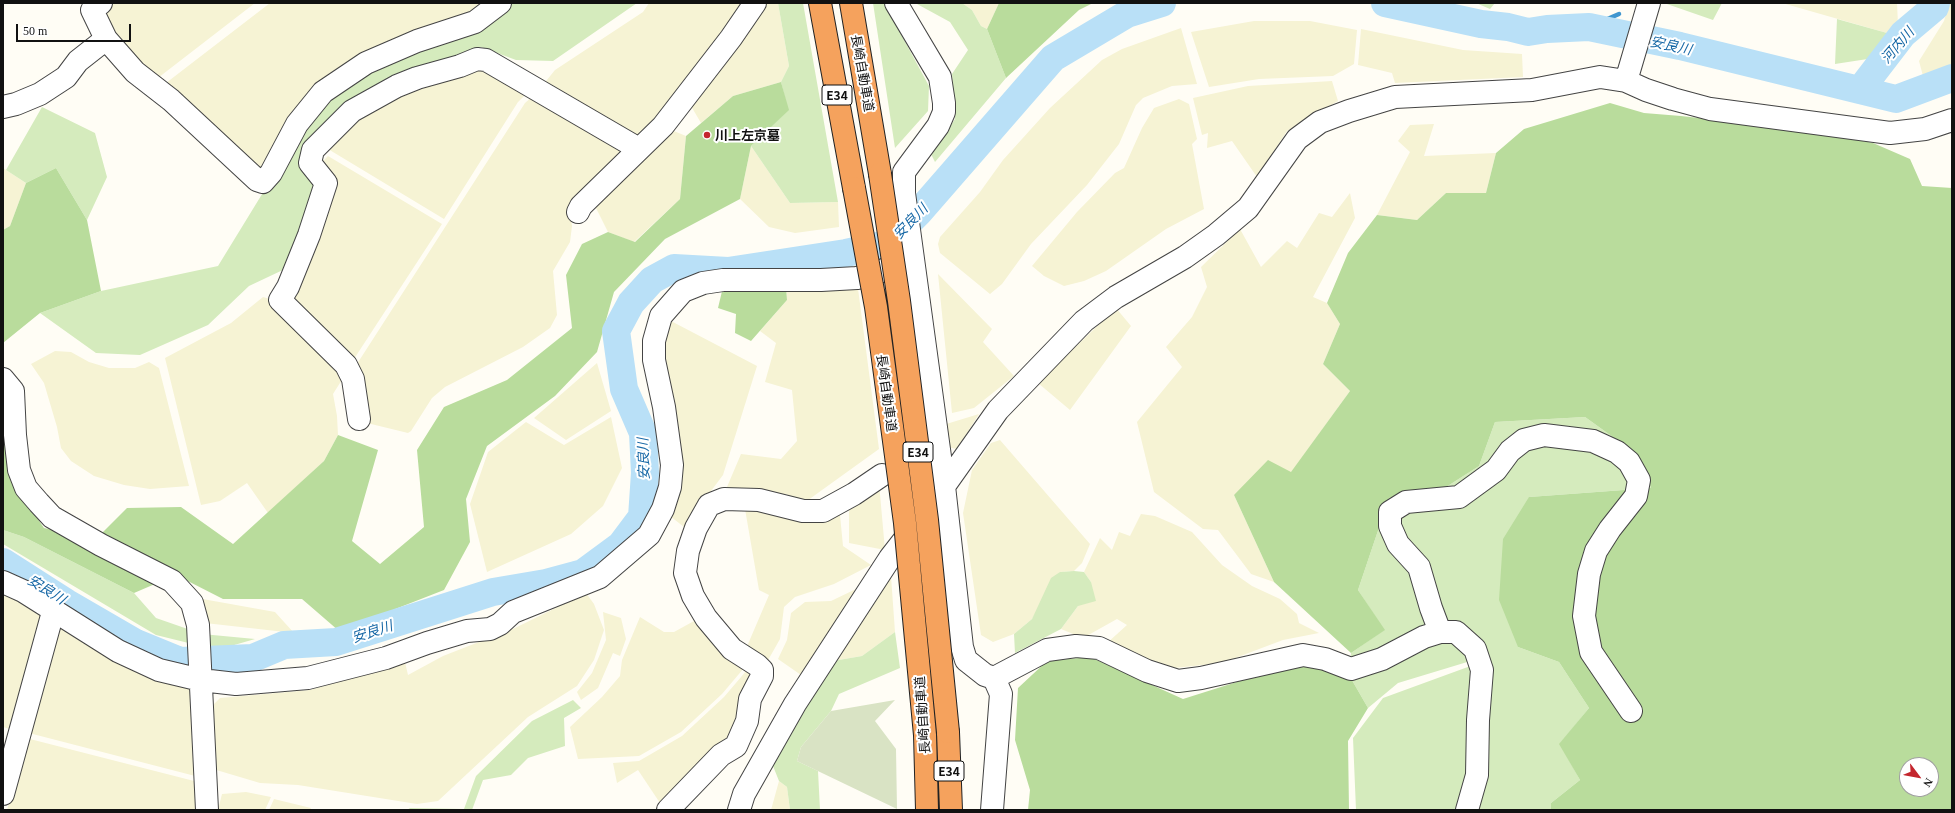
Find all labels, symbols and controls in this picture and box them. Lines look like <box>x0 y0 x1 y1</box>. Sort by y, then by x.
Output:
scale bar <box>18 16 133 42</box>
text: 50 m <box>23 24 47 38</box>
water label: 河内川 <box>1877 24 1917 66</box>
water label: 安良川 <box>1649 32 1693 58</box>
street label: 長崎自動車道 <box>849 33 877 113</box>
road number: E34 <box>822 85 852 105</box>
place label: 川上左京墓 <box>715 127 780 143</box>
marker: 川上左京墓 <box>702 130 712 140</box>
water label: 安良川 <box>889 200 931 242</box>
street label: 長崎自動車道 <box>874 353 900 433</box>
water label: 安良川 <box>634 438 652 480</box>
road number: E34 <box>903 442 933 462</box>
water label: 安良川 <box>25 571 69 607</box>
water label: 安良川 <box>349 617 395 645</box>
street label: 長崎自動車道 <box>911 676 933 754</box>
north arrow <box>1899 757 1939 797</box>
road number: E34 <box>934 761 964 781</box>
text: N <box>1921 776 1936 789</box>

